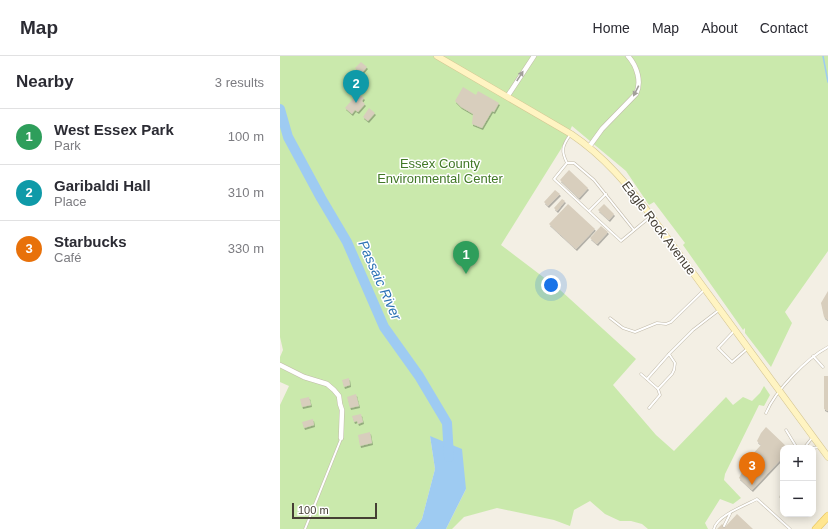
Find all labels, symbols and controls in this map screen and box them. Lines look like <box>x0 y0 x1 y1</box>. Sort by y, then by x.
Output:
text: Map <box>20 17 58 38</box>
text: Home <box>593 20 630 36</box>
text: Map <box>652 20 679 36</box>
text: About <box>701 20 738 36</box>
text: Contact <box>760 20 808 36</box>
pin: 2 <box>343 70 369 103</box>
one-way arrow <box>517 71 524 82</box>
text: Nearby <box>16 72 74 91</box>
text: 3 results <box>215 75 264 90</box>
one-way arrow <box>633 85 639 97</box>
text: West Essex Park <box>54 121 174 138</box>
text: 1 <box>25 129 33 144</box>
text: 100 m <box>228 129 264 144</box>
text: Park <box>54 138 81 153</box>
park label: Essex County Environmental Center <box>377 156 504 186</box>
text: Garibaldi Hall <box>54 177 151 194</box>
street label: Eagle Rock Avenue <box>619 178 699 278</box>
text: 2 <box>25 185 33 200</box>
text: 310 m <box>228 185 264 200</box>
text: Place <box>54 194 87 209</box>
text: Starbucks <box>54 233 127 250</box>
water label: Passaic River <box>355 238 405 324</box>
text: 3 <box>25 241 33 256</box>
text: 330 m <box>228 241 264 256</box>
pin: 1 <box>453 241 479 274</box>
text: Café <box>54 250 81 265</box>
your location <box>541 275 561 295</box>
map controls <box>780 445 816 517</box>
button: + <box>780 445 816 481</box>
pin: 3 <box>739 452 765 485</box>
button: − <box>780 481 816 517</box>
scale bar <box>292 501 377 520</box>
text: 100 m <box>298 504 329 516</box>

